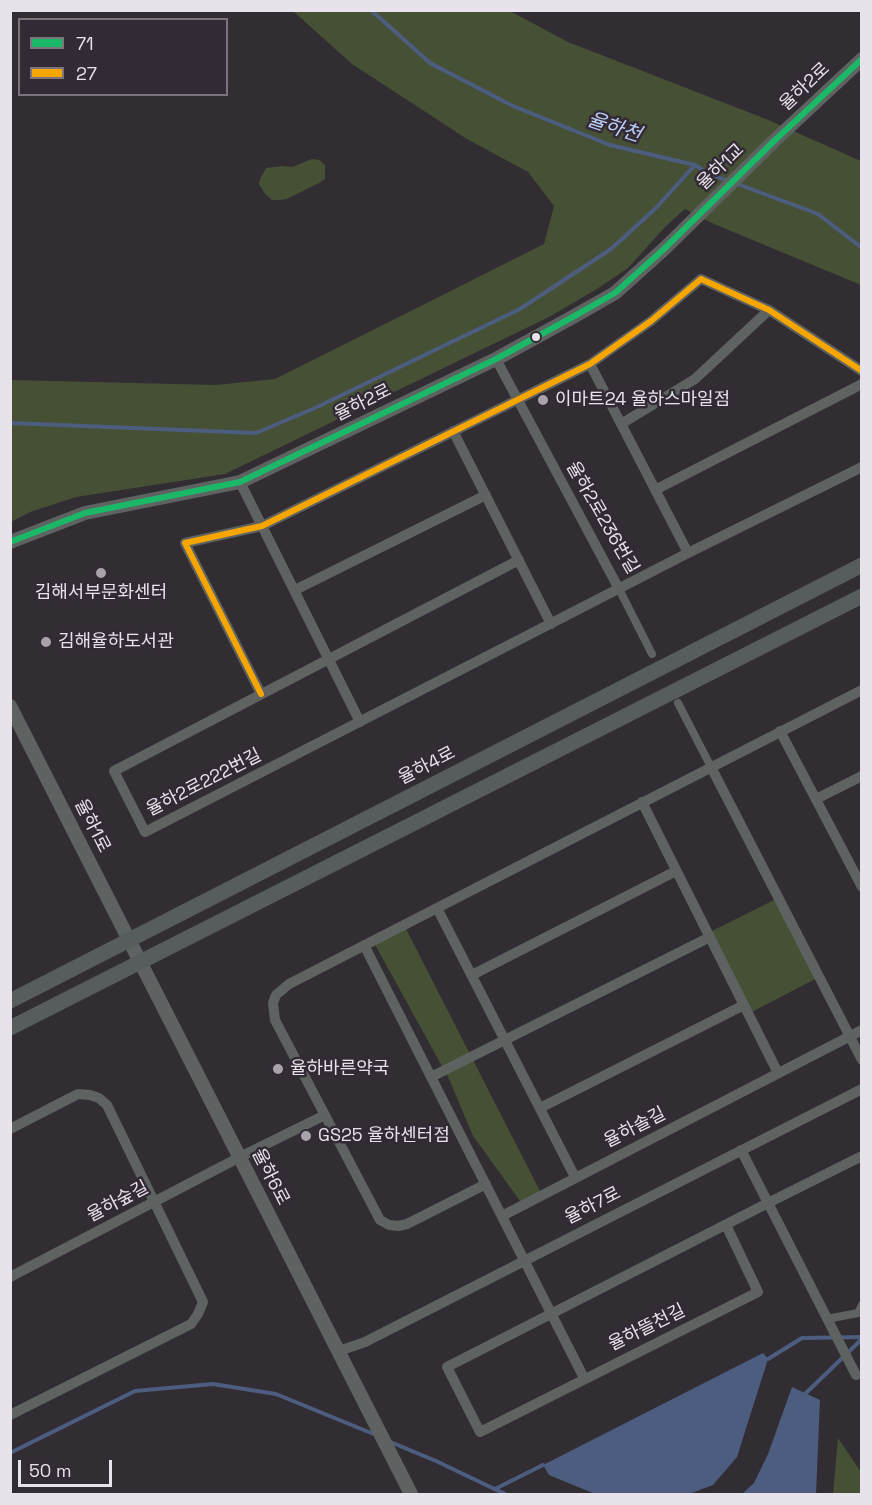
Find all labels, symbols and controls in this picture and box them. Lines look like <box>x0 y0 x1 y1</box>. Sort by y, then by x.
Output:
legend <box>18 18 228 96</box>
text: 71 <box>76 32 94 55</box>
street label: 율하2로 <box>775 58 835 116</box>
text: 27 <box>76 62 97 85</box>
water label: 율하천 <box>584 108 644 148</box>
street label: 율하1교 <box>693 139 749 195</box>
unlabelled marker <box>530 331 542 343</box>
street label: 율하2로 <box>331 380 395 426</box>
place label: 이마트24 율하스마일점 <box>555 389 730 411</box>
marker: 이마트24 율하스마일점 <box>536 393 550 407</box>
street label: 율하2로236번길 <box>561 458 643 578</box>
marker: 김해서부문화센터 <box>94 566 108 580</box>
place label: 김해서부문화센터 <box>35 582 167 604</box>
place label: 김해율하도서관 <box>58 631 174 653</box>
marker: 김해율하도서관 <box>39 635 53 649</box>
street label: 율하4로 <box>395 743 459 789</box>
street label: 율하2로222번길 <box>143 745 265 821</box>
street label: 율하1로 <box>69 796 115 856</box>
place label: 율하바른약국 <box>290 1058 389 1080</box>
marker: 율하바른약국 <box>271 1062 285 1076</box>
street label: 율하솔길 <box>601 1103 669 1153</box>
place label: GS25 율하센터점 <box>318 1125 450 1147</box>
marker: GS25 율하센터점 <box>299 1129 313 1143</box>
street label: 율하6로 <box>247 1145 293 1209</box>
street label: 율하숲길 <box>84 1177 152 1227</box>
street label: 율하7로 <box>561 1183 625 1229</box>
street label: 율하뜰천길 <box>605 1300 689 1356</box>
scale bar <box>21 1448 116 1486</box>
text: 50 m <box>29 1459 71 1482</box>

